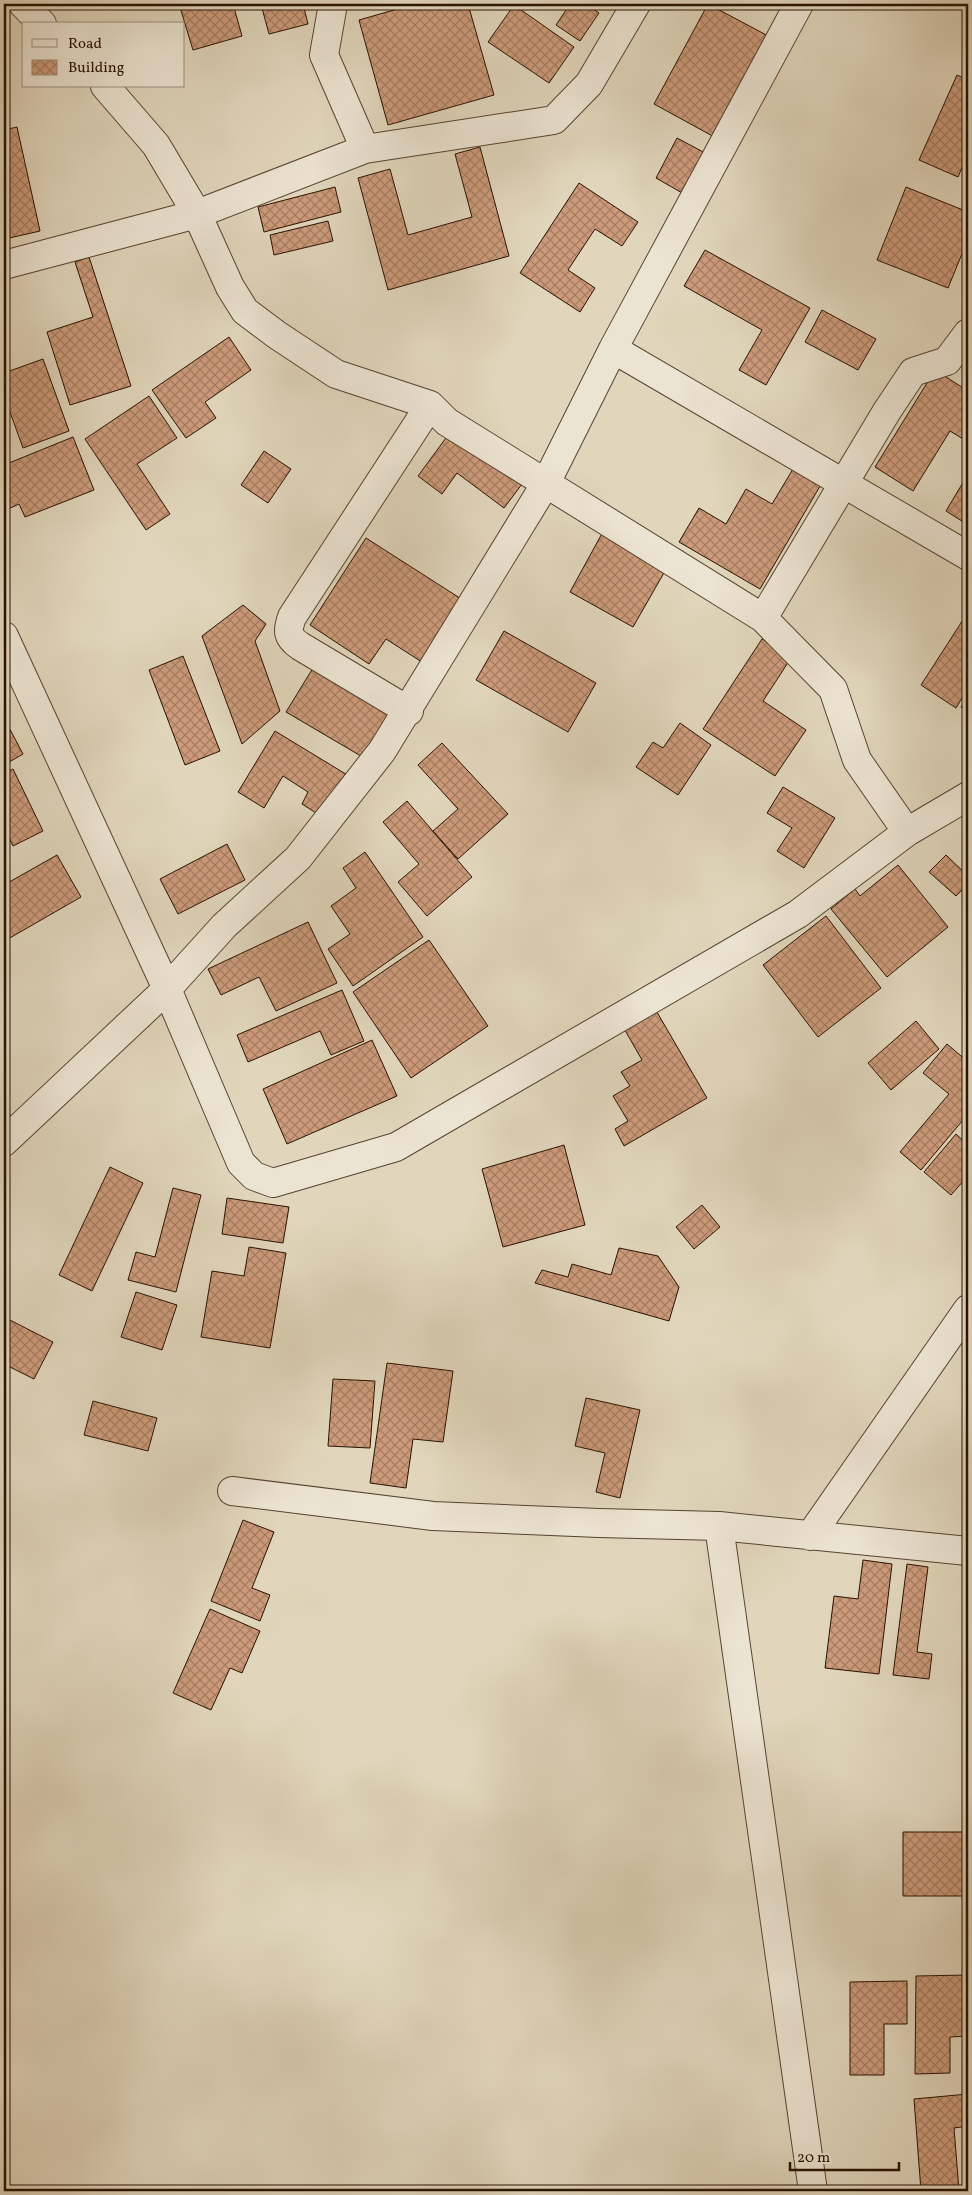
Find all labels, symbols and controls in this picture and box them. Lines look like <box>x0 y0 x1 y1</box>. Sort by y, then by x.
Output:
legend <box>22 22 185 88</box>
text: Road <box>68 34 102 55</box>
text: Building <box>68 58 125 79</box>
scale bar <box>790 2140 898 2172</box>
text: 20 m <box>797 2148 830 2169</box>

